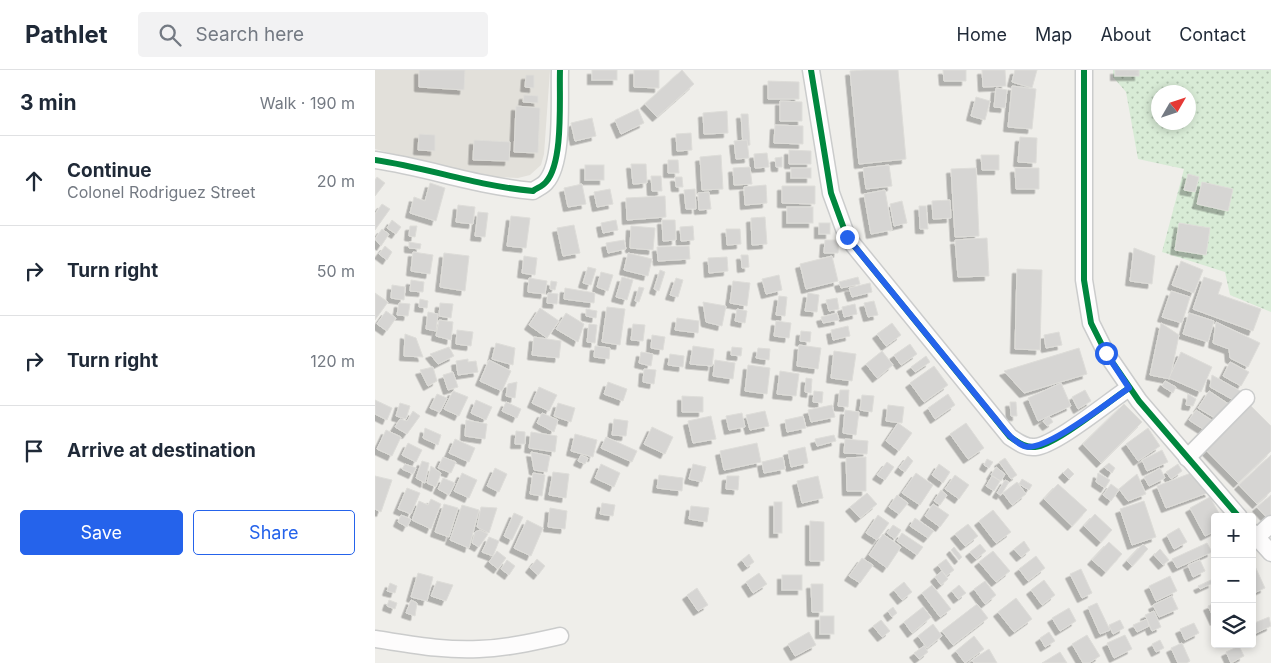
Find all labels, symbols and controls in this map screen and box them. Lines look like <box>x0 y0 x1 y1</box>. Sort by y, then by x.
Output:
search box <box>138 12 488 57</box>
text: Pathlet <box>25 20 108 49</box>
icon: search <box>156 21 184 49</box>
text: Search here <box>196 23 304 46</box>
text: Home <box>957 24 1007 45</box>
text: Map <box>1035 24 1072 45</box>
text: About <box>1100 24 1151 45</box>
text: Contact <box>1179 24 1246 45</box>
north arrow <box>1151 85 1196 130</box>
text: 3 min <box>20 90 76 115</box>
text: Walk · 190 m <box>260 93 355 113</box>
text: Continue <box>67 159 152 182</box>
icon: ahead <box>20 167 48 195</box>
text: 20 m <box>317 171 355 191</box>
text: Colonel Rodriguez Street <box>67 182 255 202</box>
route end <box>836 226 859 249</box>
icon: right <box>20 257 48 285</box>
text: Turn right <box>67 259 158 282</box>
text: 50 m <box>317 261 355 281</box>
route start <box>1095 342 1118 365</box>
icon: right <box>20 347 48 375</box>
text: Turn right <box>67 349 158 372</box>
text: 120 m <box>310 351 355 371</box>
icon: arrive <box>20 437 48 465</box>
text: Arrive at destination <box>67 439 256 462</box>
button: Save <box>20 510 183 555</box>
button: Share <box>193 510 355 555</box>
map controls <box>1211 513 1256 648</box>
button: + <box>1211 513 1256 558</box>
button: − <box>1211 558 1256 603</box>
button: layers <box>1211 603 1256 648</box>

